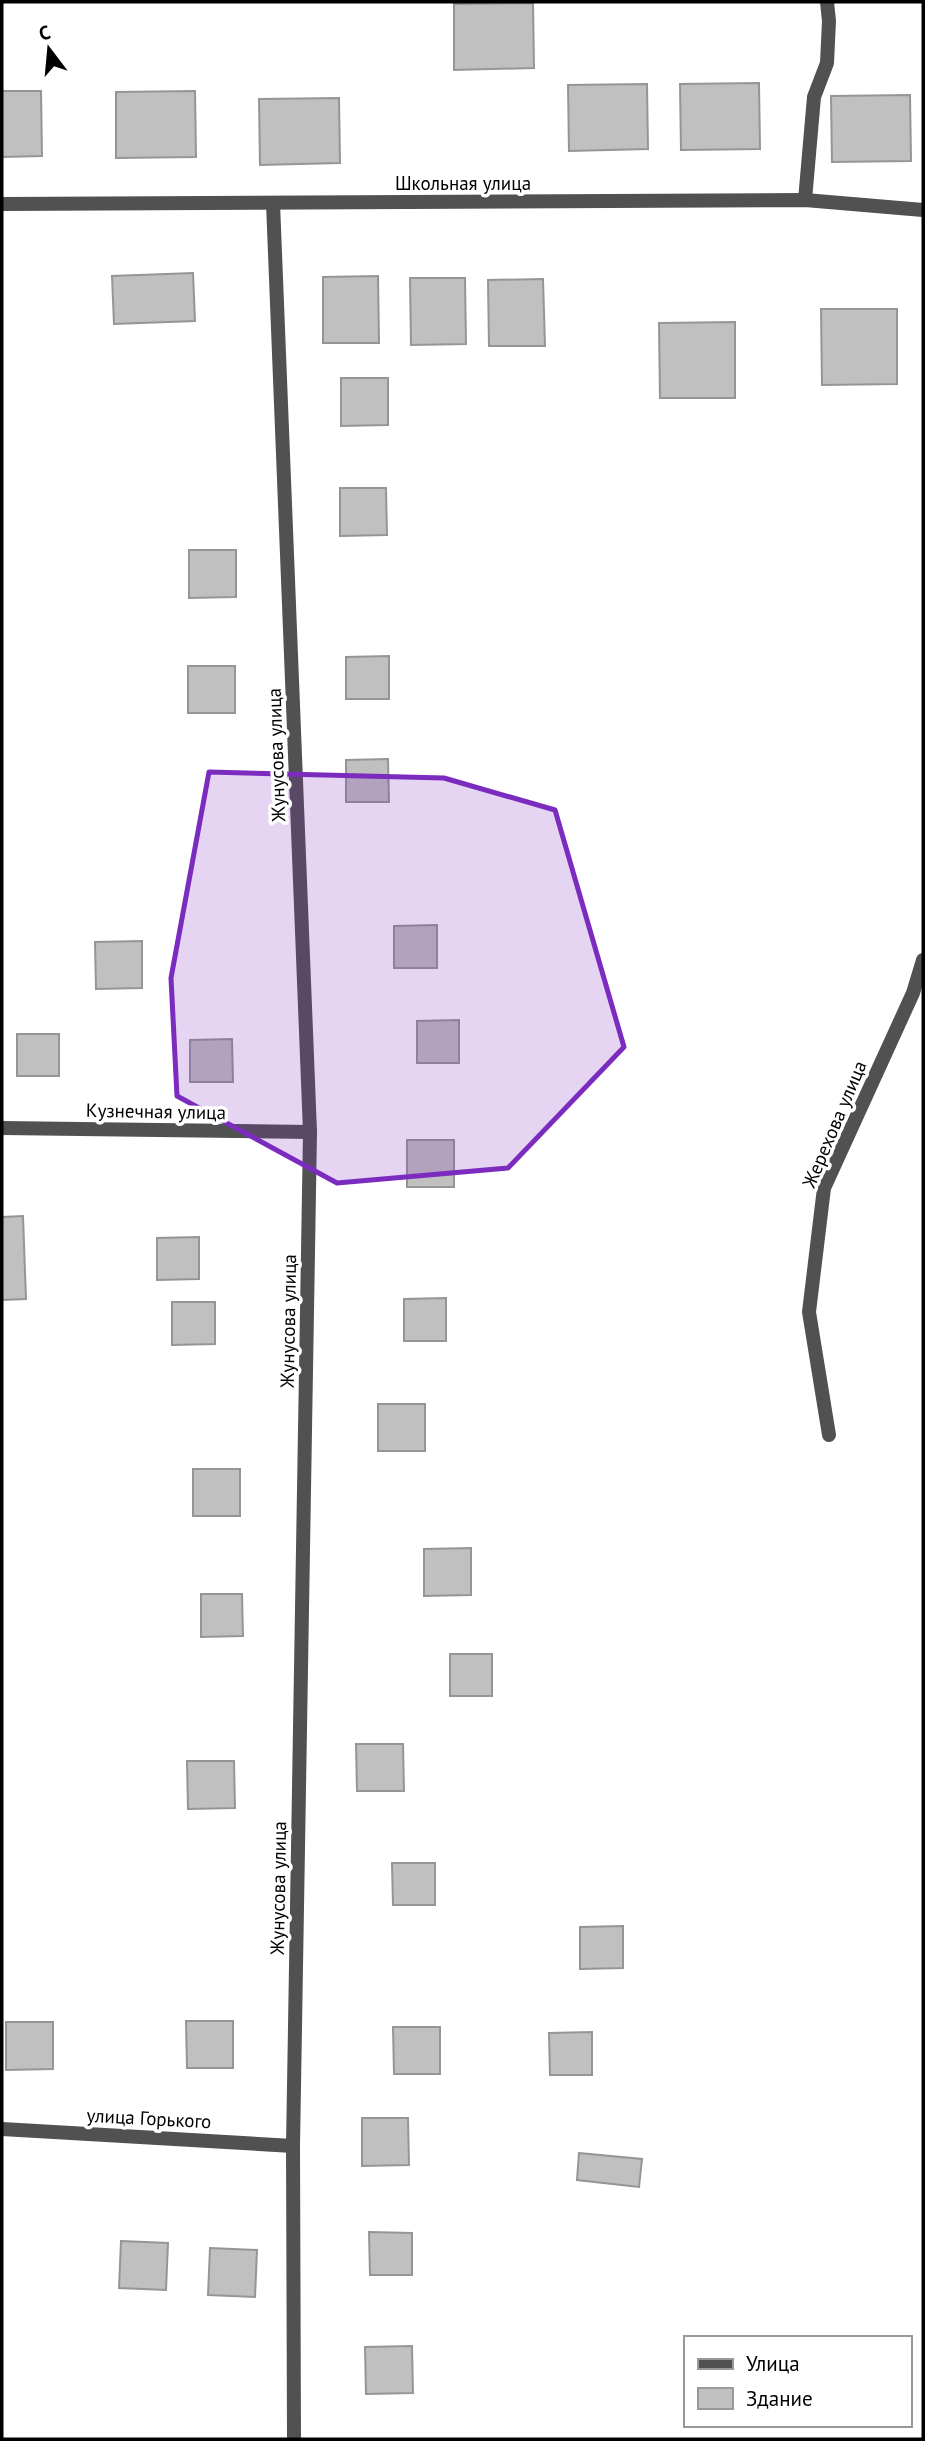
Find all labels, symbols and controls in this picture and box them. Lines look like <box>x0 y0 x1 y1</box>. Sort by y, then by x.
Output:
north arrow <box>14 14 84 84</box>
text: С <box>36 20 53 46</box>
street label: Школьная улица <box>395 171 531 195</box>
street label: Жунусова улица <box>262 688 290 823</box>
street label: Жерехова улица <box>796 1057 872 1192</box>
street label: Кузнечная улица <box>86 1098 226 1124</box>
street label: Жунусова улица <box>275 1254 301 1389</box>
street label: Жунусова улица <box>265 1821 291 1956</box>
street label: улица Горького <box>86 2103 212 2133</box>
legend <box>684 2336 911 2427</box>
text: Улица <box>746 2350 800 2377</box>
text: Здание <box>746 2385 813 2412</box>

